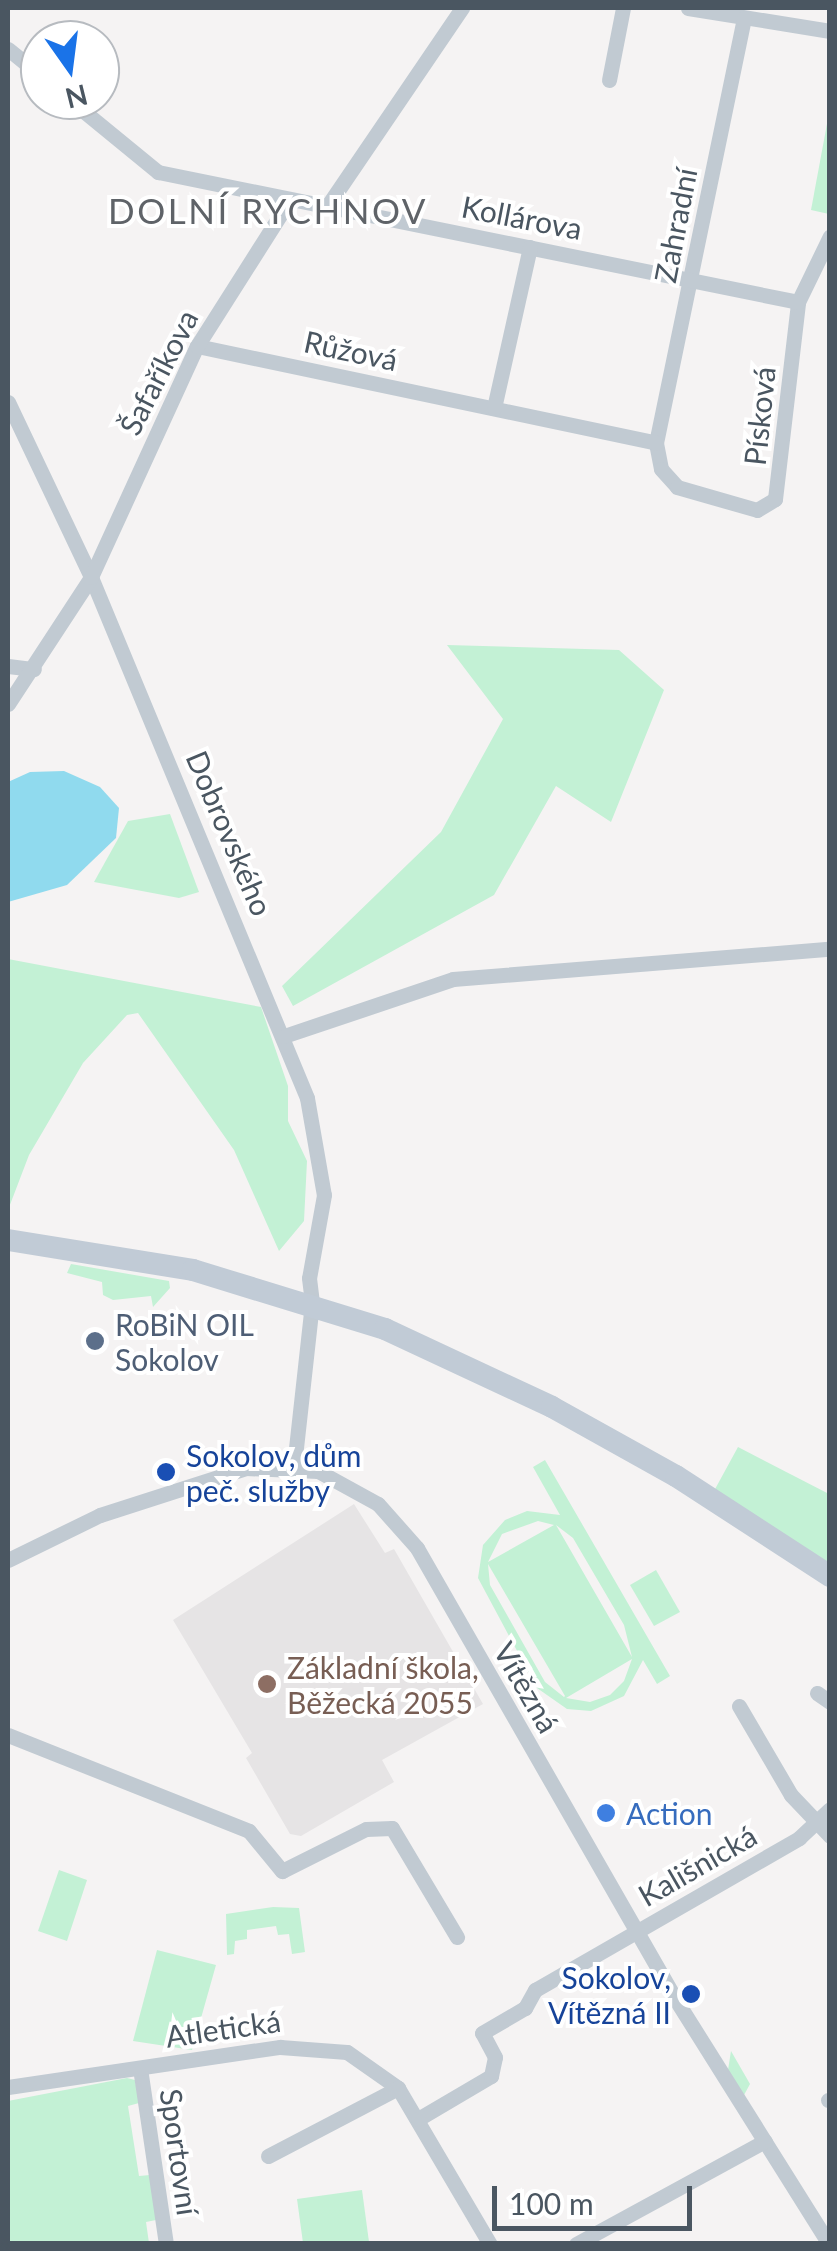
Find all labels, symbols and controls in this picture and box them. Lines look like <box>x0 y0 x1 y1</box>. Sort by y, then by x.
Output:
north arrow <box>20 20 120 120</box>
text: N <box>62 78 91 116</box>
street label: Zahradní <box>646 165 704 285</box>
street label: Kollárova <box>459 188 585 246</box>
district label: DOLNÍ RYCHNOV <box>108 189 428 231</box>
street label: Šafaříkova <box>111 303 205 441</box>
street label: Růžová <box>301 323 401 377</box>
street label: Písková <box>736 365 782 467</box>
street label: Dobrovského <box>179 745 281 921</box>
place label: RoBiN OIL Sokolov <box>115 1306 254 1376</box>
marker: RoBiN OIL Sokolov <box>84 1330 106 1352</box>
place label: Sokolov, dům peč. služby <box>186 1437 361 1508</box>
marker: Sokolov, dům peč. služby <box>155 1461 177 1483</box>
street label: Vítězná <box>487 1635 567 1739</box>
place label: Základní škola, Běžecká 2055 <box>287 1649 479 1720</box>
marker: Základní škola, Běžecká 2055 <box>256 1673 278 1695</box>
place label: Action <box>626 1795 712 1831</box>
marker: Action <box>595 1802 617 1824</box>
street label: Kališnická <box>632 1817 762 1913</box>
place label: Sokolov, Vítězná II <box>548 1959 671 2030</box>
marker: Sokolov, Vítězná II <box>680 1983 702 2005</box>
street label: Atletická <box>163 2002 283 2054</box>
street label: Sportovní <box>153 2086 207 2218</box>
scale bar <box>497 2166 697 2228</box>
text: 100 m <box>509 2185 594 2221</box>

